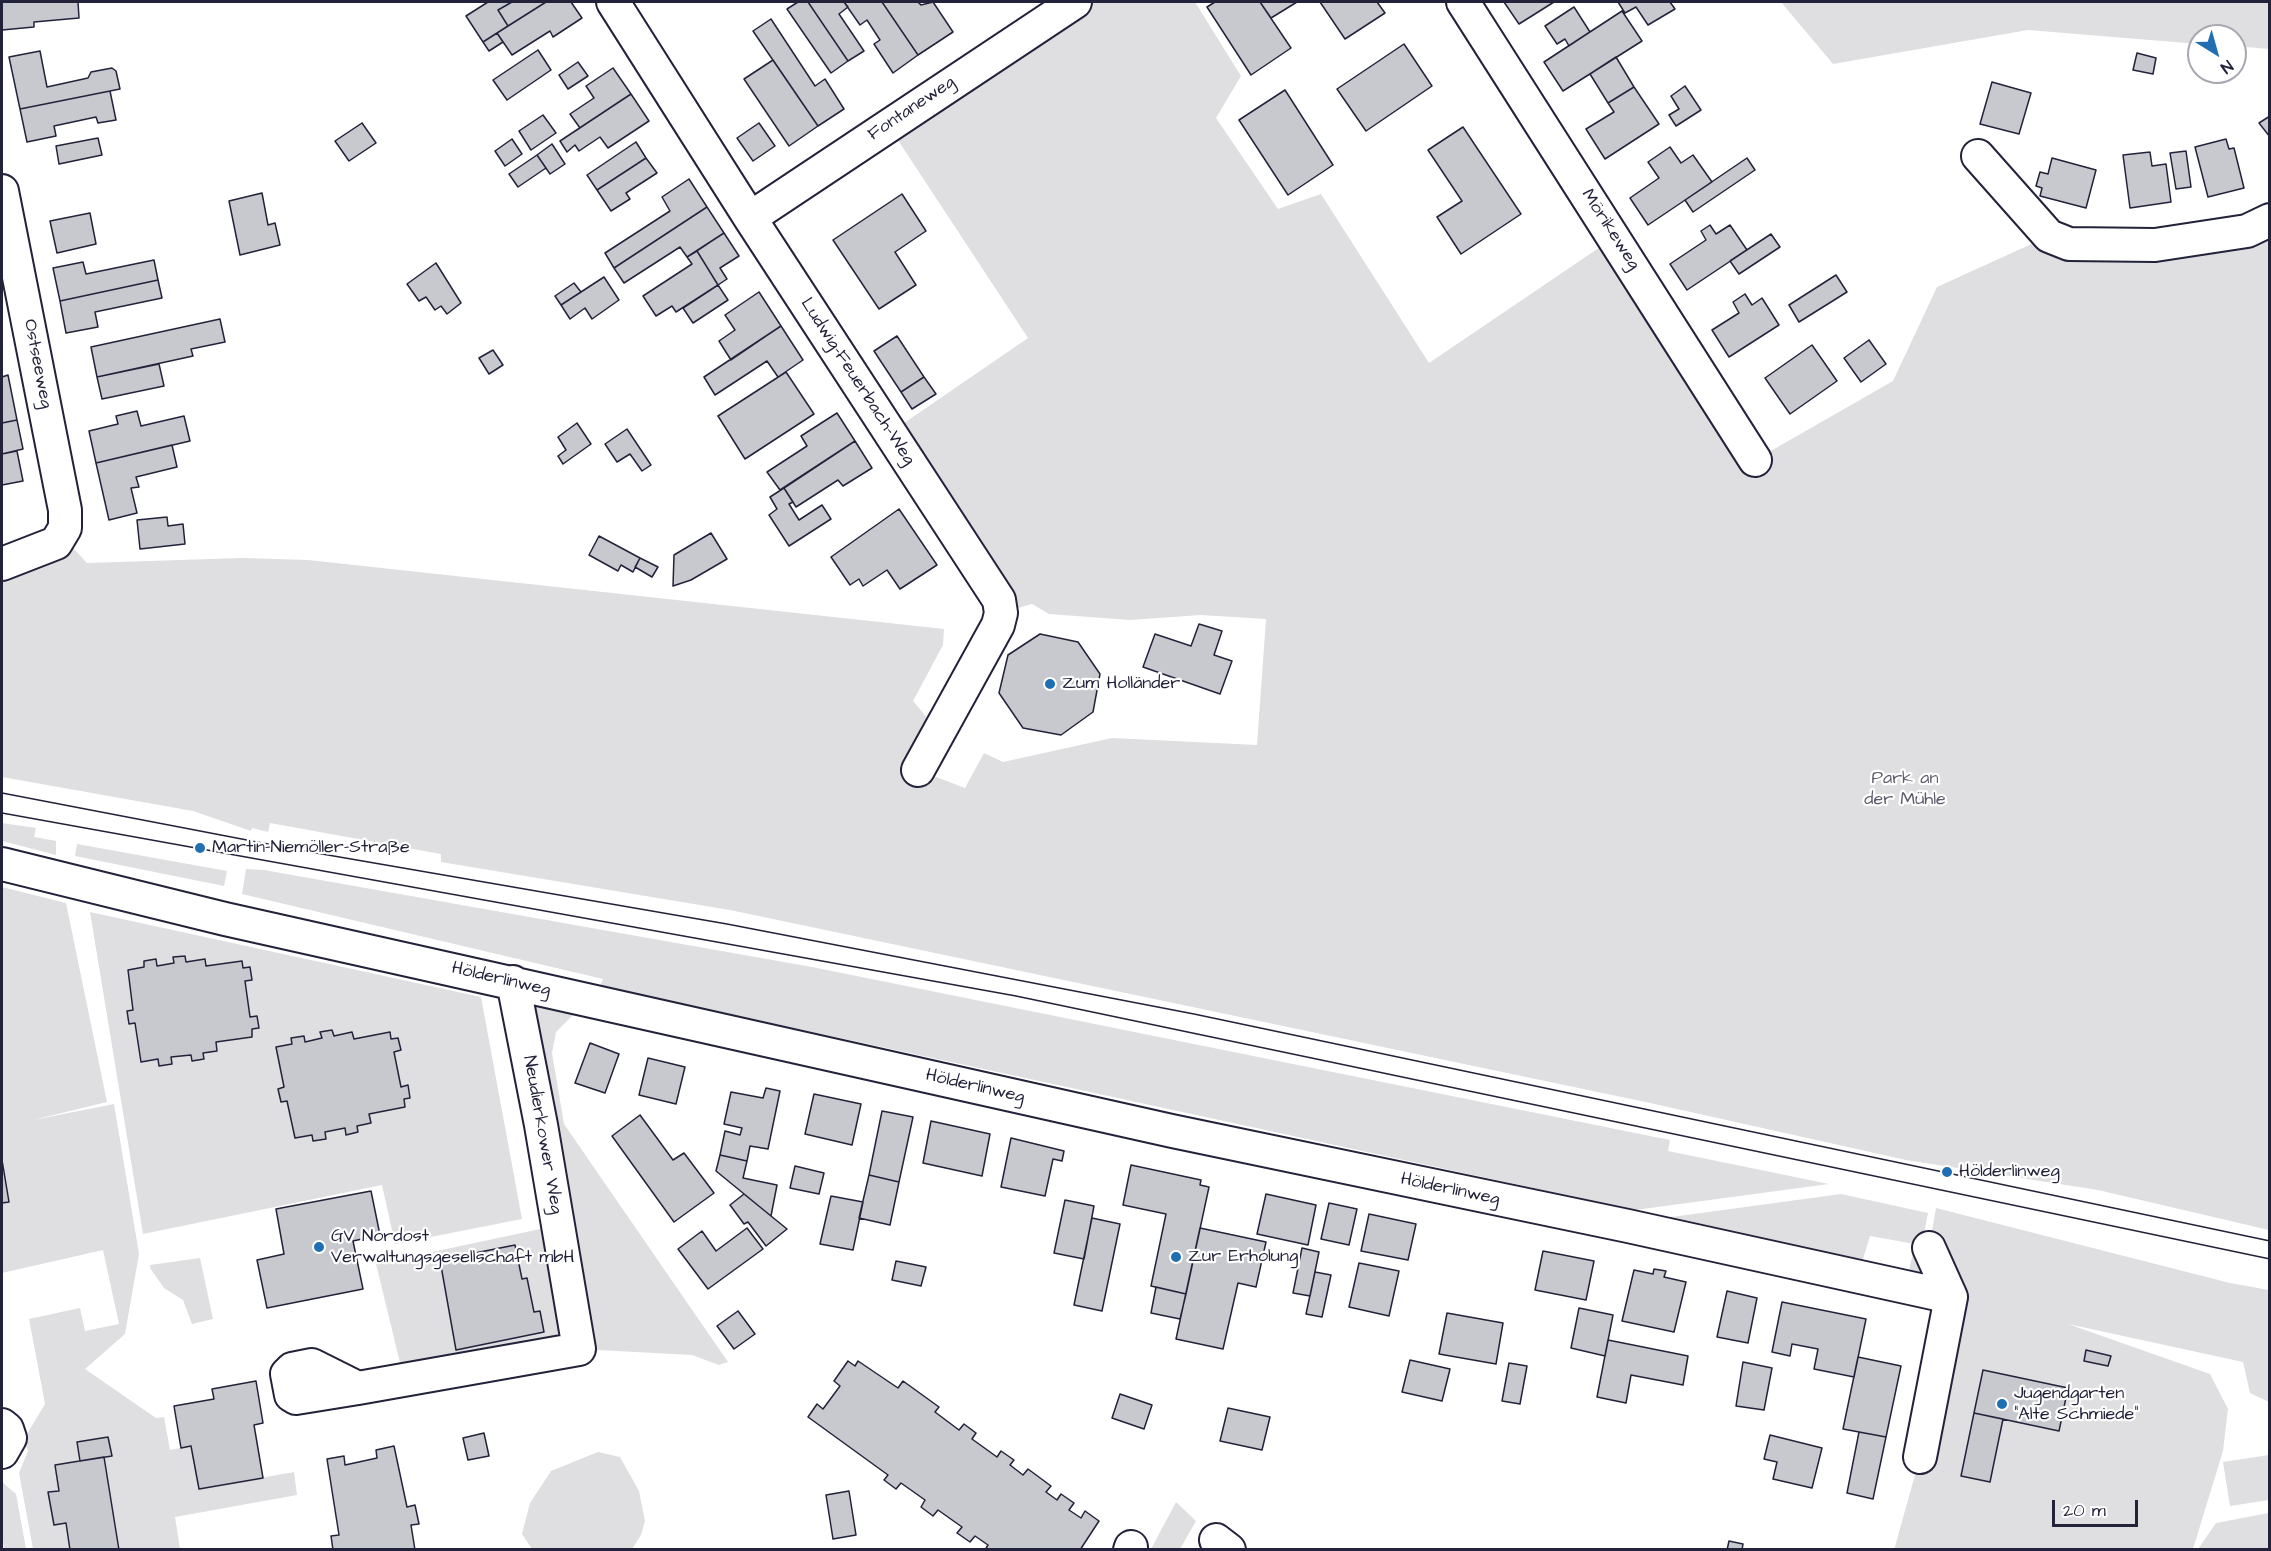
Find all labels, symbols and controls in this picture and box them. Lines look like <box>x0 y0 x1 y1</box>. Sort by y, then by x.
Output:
north arrow <box>2187 24 2247 84</box>
text: N <box>2216 55 2237 79</box>
street label: Fontaneweg <box>864 72 960 146</box>
street label: Mörikeweg <box>1576 186 1644 274</box>
street label: Ludwig-Feuerbach-Weg <box>795 294 919 470</box>
street label: Ostseeweg <box>18 318 56 410</box>
place label: Zum Holländer <box>1062 673 1180 695</box>
marker: Zum Holländer <box>1043 677 1057 691</box>
park label: Park an der Mühle <box>1864 768 1946 810</box>
place label: Martin-Niemöller-Straße <box>212 837 410 859</box>
marker: Martin-Niemöller-Straße <box>193 841 207 855</box>
street label: Hölderlinweg <box>449 958 553 1002</box>
street label: Neudierkower Weg <box>517 1054 567 1216</box>
street label: Hölderlinweg <box>923 1065 1027 1109</box>
place label: Hölderlinweg <box>1959 1161 2060 1183</box>
marker: Hölderlinweg <box>1940 1165 1954 1179</box>
street label: Hölderlinweg <box>1398 1169 1502 1211</box>
place label: GV Nordost Verwaltungsgesellschaft mbH <box>331 1226 574 1268</box>
marker: GV Nordost Verwaltungsgesellschaft mbH <box>312 1240 326 1254</box>
place label: Zur Erholung <box>1188 1246 1298 1268</box>
marker: Zur Erholung <box>1169 1250 1183 1264</box>
place label: Jugendgarten "Alte Schmiede" <box>2014 1383 2138 1426</box>
marker: Jugendgarten "Alte Schmiede" <box>1995 1397 2009 1411</box>
scale bar <box>2055 1488 2140 1526</box>
text: 20 m <box>2063 1498 2106 1523</box>

